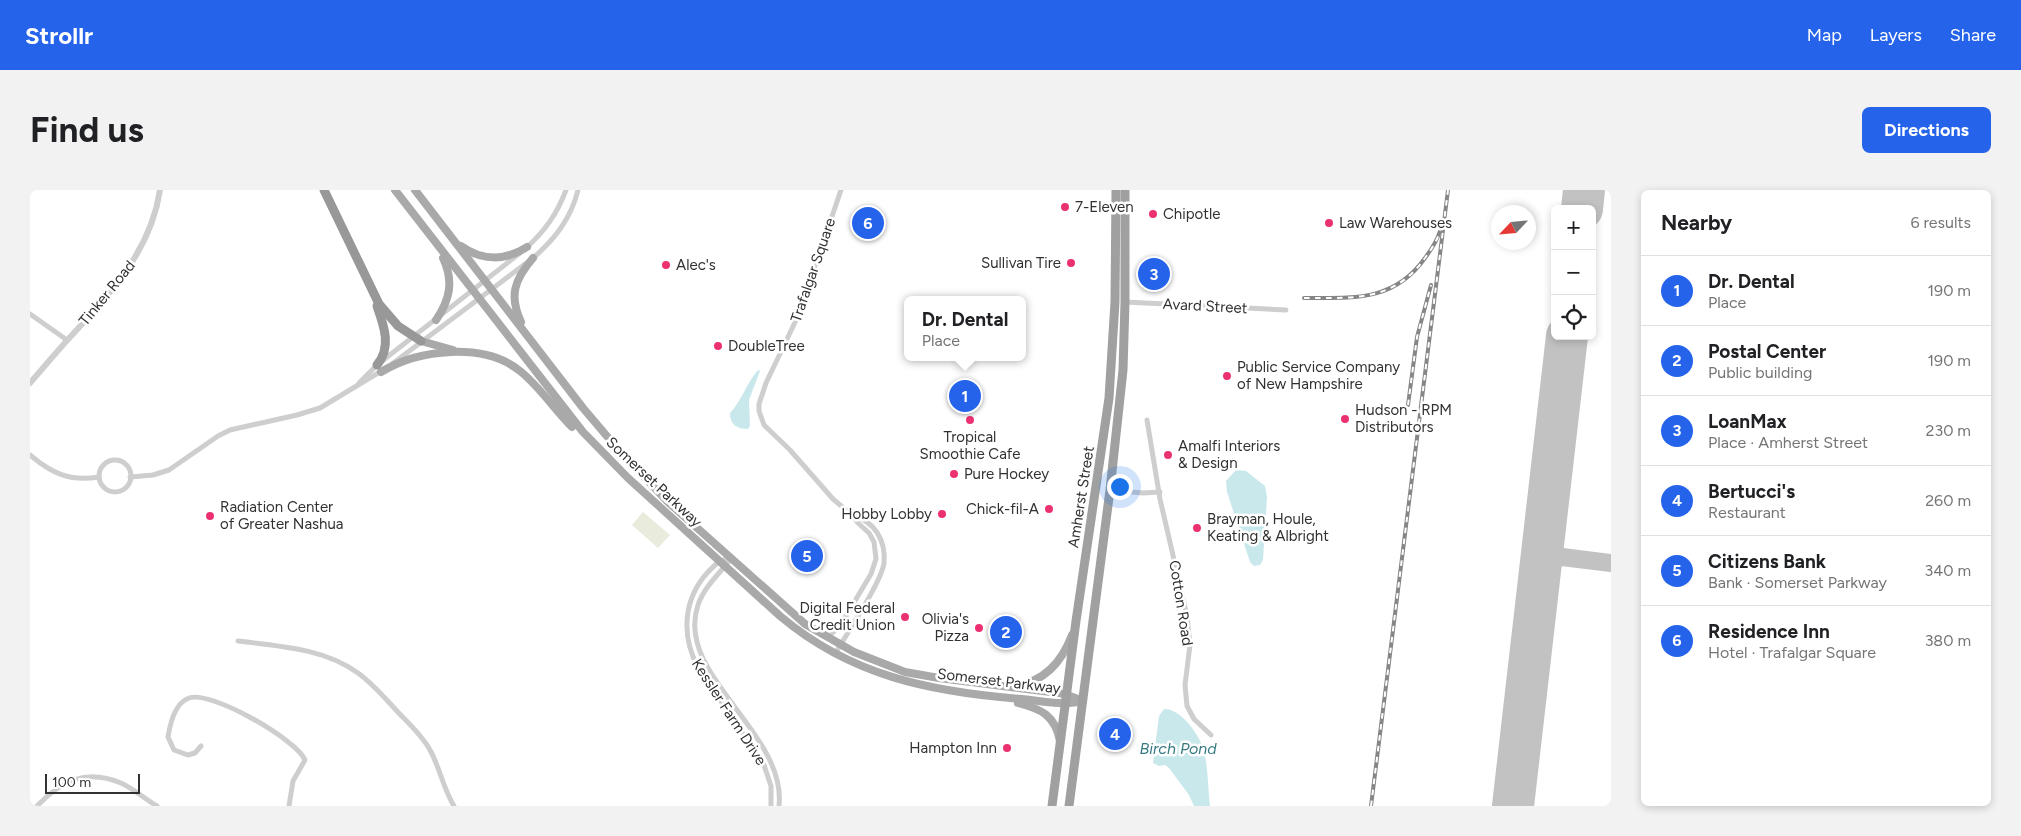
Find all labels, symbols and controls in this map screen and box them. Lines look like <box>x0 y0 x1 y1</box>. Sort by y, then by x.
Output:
text: Strollr <box>25 21 93 50</box>
text: Map <box>1807 24 1842 46</box>
text: Layers <box>1870 24 1922 46</box>
text: Share <box>1950 24 1996 46</box>
button: Directions <box>1862 107 1991 153</box>
text: Find us <box>30 109 144 151</box>
place label: 7-Eleven <box>1075 198 1134 216</box>
marker: 7-Eleven <box>1059 201 1071 213</box>
pin: 6 <box>852 204 884 242</box>
place label: Chipotle <box>1163 205 1220 223</box>
north arrow <box>1491 205 1536 250</box>
map controls <box>1551 205 1596 340</box>
button: + <box>1551 205 1596 250</box>
marker: Chipotle <box>1147 208 1159 220</box>
text: Nearby <box>1661 210 1732 235</box>
text: 6 results <box>1910 213 1971 232</box>
place label: Law Warehouses <box>1339 214 1452 232</box>
street label: Trafalgar Square <box>787 215 839 325</box>
marker: Law Warehouses <box>1323 217 1335 229</box>
button: − <box>1551 250 1596 295</box>
place label: Sullivan Tire <box>981 254 1061 272</box>
pin: 3 <box>1138 255 1170 293</box>
place label: Alec's <box>676 256 716 274</box>
street label: Tinker Road <box>75 257 139 329</box>
marker: Sullivan Tire <box>1065 257 1077 269</box>
marker: Alec's <box>660 259 672 271</box>
text: Dr. Dental <box>1708 270 1795 293</box>
text: 1 <box>1674 281 1680 300</box>
text: 190 m <box>1928 281 1971 300</box>
text: Place <box>1708 293 1746 312</box>
street label: Avard Street <box>1162 295 1248 317</box>
button: locate <box>1551 295 1596 340</box>
popup <box>904 296 1026 361</box>
text: Dr. Dental <box>922 308 1008 331</box>
text: Place <box>922 331 960 350</box>
place label: DoubleTree <box>728 337 805 355</box>
marker: DoubleTree <box>712 340 724 352</box>
text: Postal Center <box>1708 340 1826 363</box>
text: 2 <box>1672 351 1682 370</box>
text: 190 m <box>1928 351 1971 370</box>
place label: Public Service Company of New Hampshire <box>1237 358 1400 393</box>
text: Public building <box>1708 363 1812 382</box>
marker: Public Service Company of New Hampshire <box>1221 370 1233 382</box>
pin: 1 <box>949 377 981 415</box>
place label: Hudson - RPM Distributors <box>1355 401 1452 436</box>
text: LoanMax <box>1708 410 1787 433</box>
marker: Hudson - RPM Distributors <box>1339 413 1351 425</box>
marker: Tropical Smoothie Cafe <box>964 414 976 426</box>
text: 3 <box>1673 421 1681 440</box>
text: 230 m <box>1926 421 1971 440</box>
place label: Tropical Smoothie Cafe <box>920 428 1020 463</box>
street label: Somerset Parkway <box>603 433 706 531</box>
text: Place · Amherst Street <box>1708 433 1868 452</box>
place label: Amalfi Interiors & Design <box>1178 437 1280 472</box>
street label: Amherst Street <box>1064 444 1098 549</box>
marker: Amalfi Interiors & Design <box>1162 449 1174 461</box>
place label: Pure Hockey <box>964 465 1049 483</box>
marker: Pure Hockey <box>948 468 960 480</box>
your location <box>1107 474 1133 500</box>
text: Bertucci's <box>1708 480 1795 503</box>
text: 4 <box>1672 491 1682 510</box>
text: 260 m <box>1925 491 1971 510</box>
place label: Radiation Center of Greater Nashua <box>220 498 344 533</box>
place label: Chick-fil-A <box>966 500 1039 518</box>
marker: Chick-fil-A <box>1043 503 1055 515</box>
text: Restaurant <box>1708 503 1786 522</box>
place label: Hobby Lobby <box>841 505 932 523</box>
marker: Hobby Lobby <box>936 508 948 520</box>
marker: Radiation Center of Greater Nashua <box>204 510 216 522</box>
place label: Brayman, Houle, Keating & Albright <box>1207 510 1329 545</box>
marker: Brayman, Houle, Keating & Albright <box>1191 522 1203 534</box>
pin: 5 <box>791 537 823 575</box>
text: Citizens Bank <box>1708 550 1826 573</box>
street label: Cotton Road <box>1165 559 1197 647</box>
text: 5 <box>1672 561 1682 580</box>
text: 340 m <box>1925 561 1971 580</box>
text: Bank · Somerset Parkway <box>1708 573 1887 592</box>
place label: Digital Federal Credit Union <box>799 599 895 634</box>
place label: Olivia's Pizza <box>922 610 969 645</box>
marker: Digital Federal Credit Union <box>899 611 911 623</box>
pin: 2 <box>990 613 1022 651</box>
text: Residence Inn <box>1708 620 1830 643</box>
marker: Olivia's Pizza <box>973 622 985 634</box>
text: 6 <box>1672 631 1682 650</box>
text: 380 m <box>1925 631 1971 650</box>
text: Hotel · Trafalgar Square <box>1708 643 1876 662</box>
street label: Kessler Farm Drive <box>688 655 770 769</box>
street label: Somerset Parkway <box>936 665 1062 698</box>
pin: 4 <box>1099 715 1131 753</box>
place label: Hampton Inn <box>909 739 997 757</box>
water label: Birch Pond <box>1139 739 1217 758</box>
marker: Hampton Inn <box>1001 742 1013 754</box>
scale bar <box>45 771 140 794</box>
text: 100 m <box>52 774 91 791</box>

